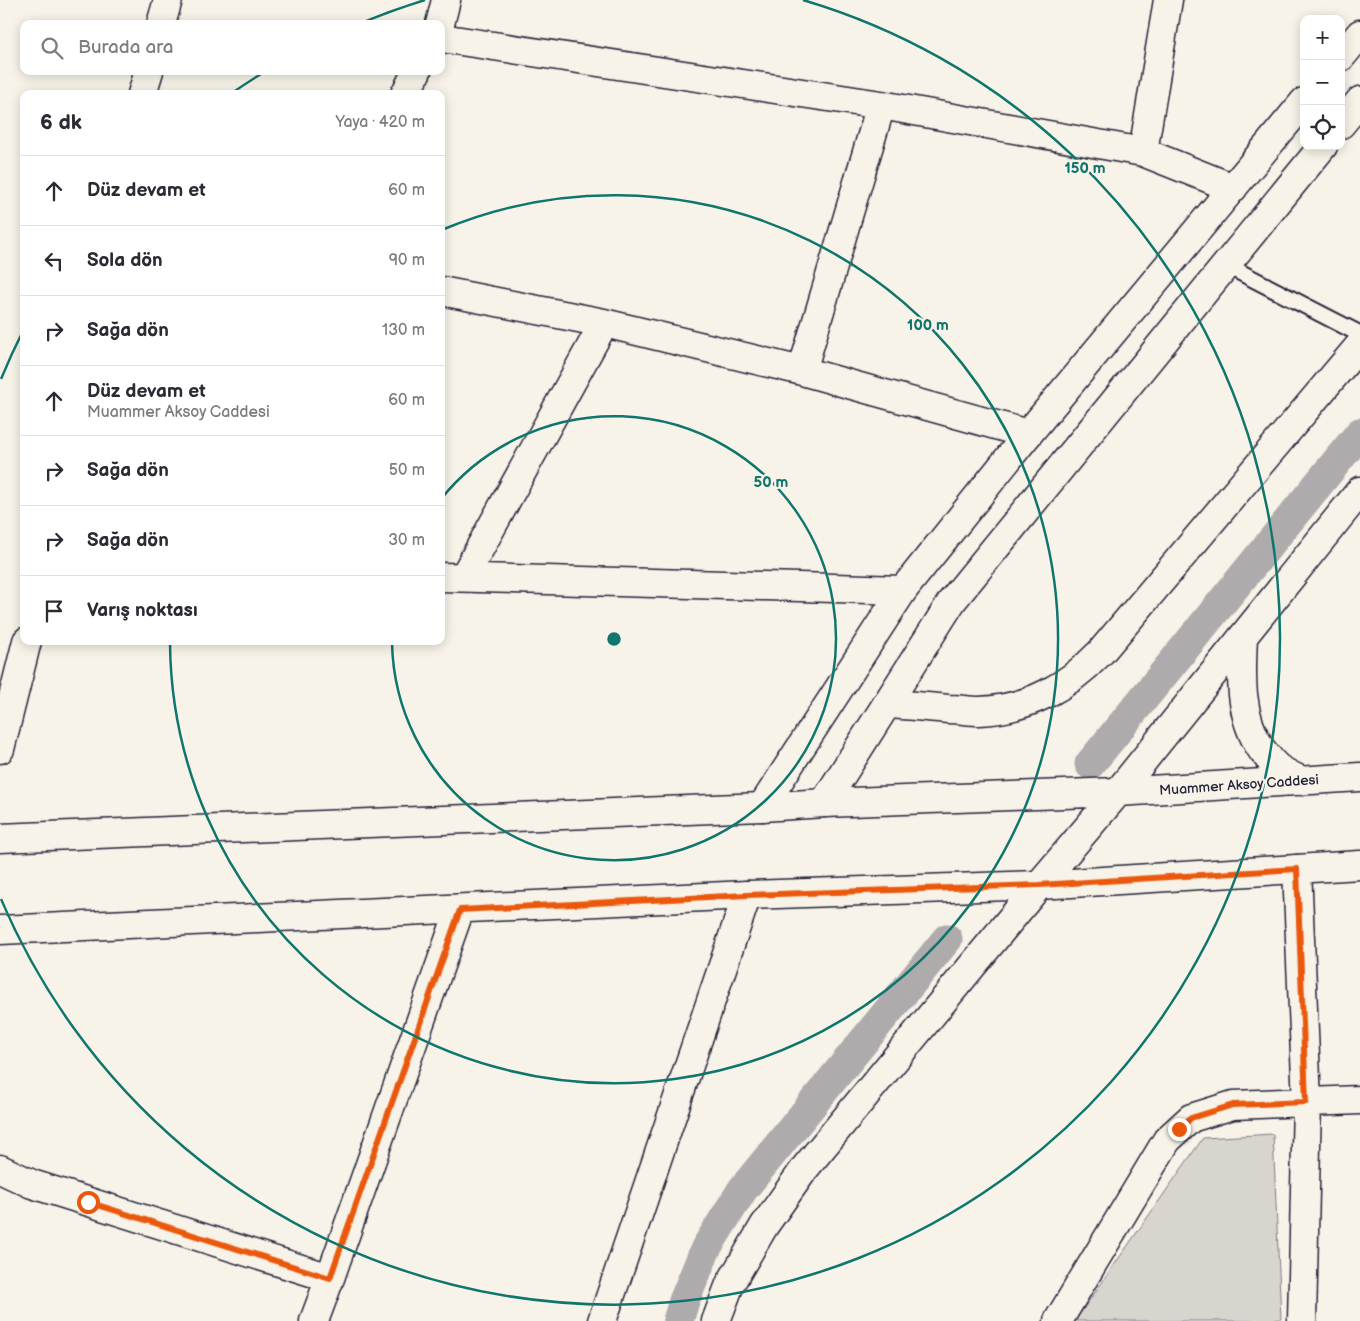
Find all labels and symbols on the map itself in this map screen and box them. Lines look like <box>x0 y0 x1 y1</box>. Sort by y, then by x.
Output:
text: 150 m <box>1064 159 1106 178</box>
text: 100 m <box>907 316 949 335</box>
text: 50 m <box>754 473 789 492</box>
centre of rings <box>605 630 623 648</box>
street label: Muammer Aksoy Caddesi <box>1159 771 1319 799</box>
route end <box>1168 1118 1191 1141</box>
route start <box>77 1191 100 1214</box>

